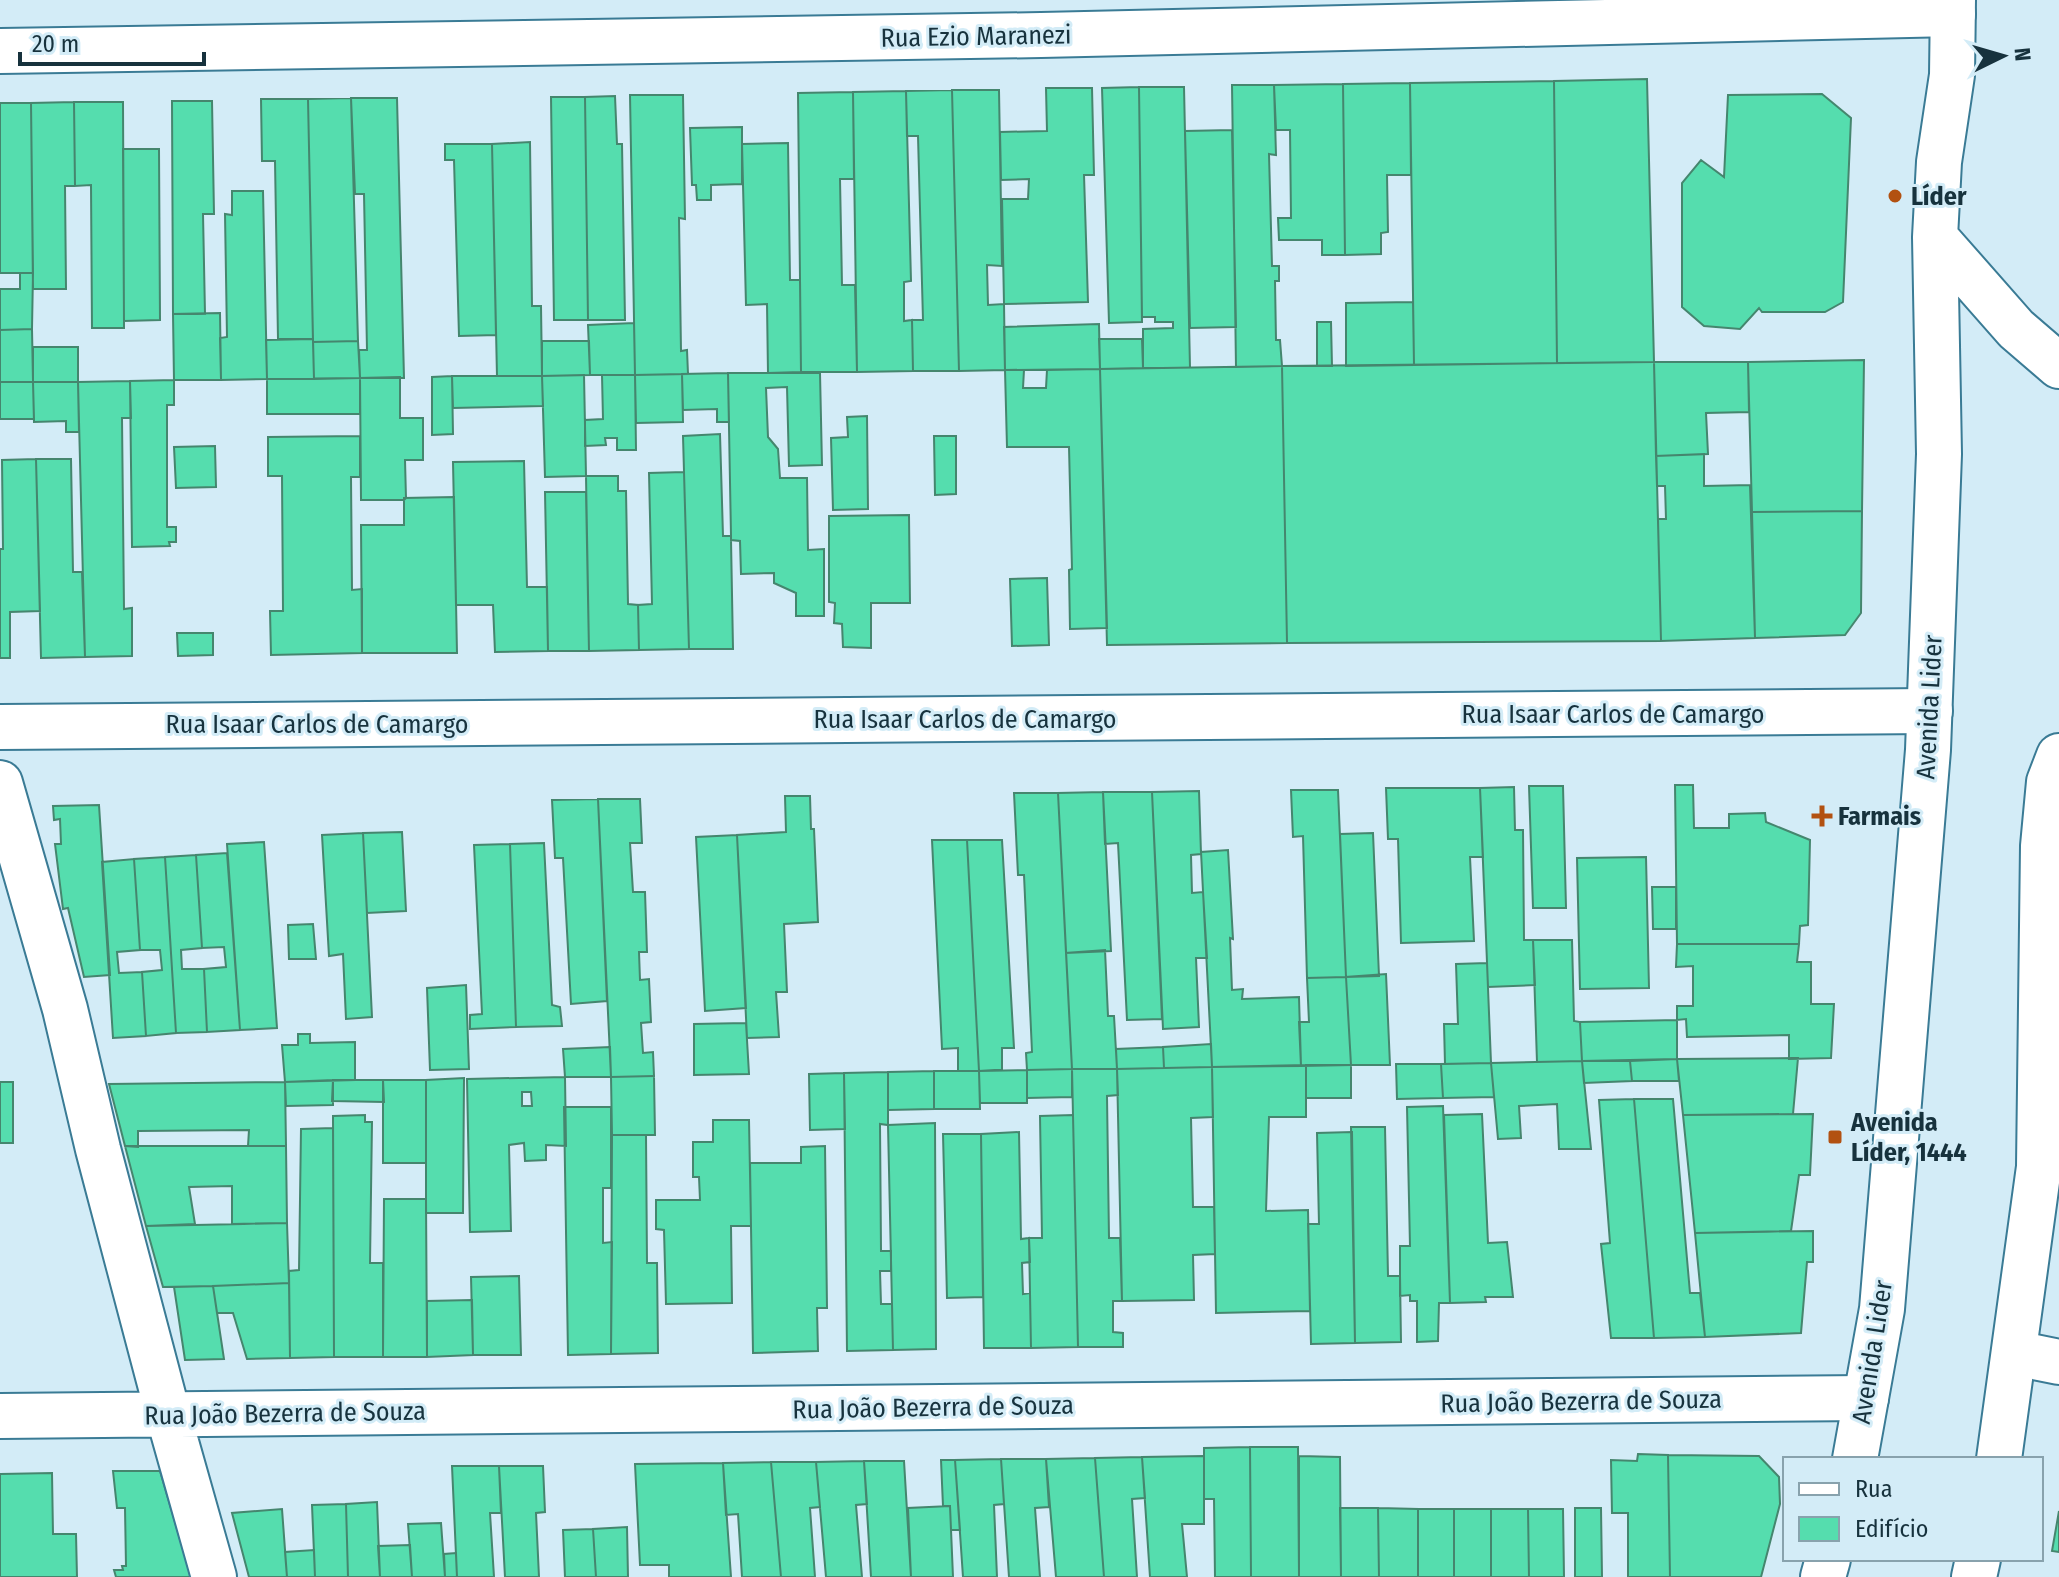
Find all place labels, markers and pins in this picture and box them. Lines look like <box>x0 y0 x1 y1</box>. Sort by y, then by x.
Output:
place label: Líder <box>1911 181 1967 212</box>
marker: Líder <box>1886 187 1904 205</box>
place label: Farmais <box>1838 801 1921 832</box>
marker: Farmais <box>1813 807 1831 825</box>
place label: Avenida Líder, 1444 <box>1850 1107 1967 1168</box>
marker: Avenida Líder, 1444 <box>1826 1128 1844 1146</box>

